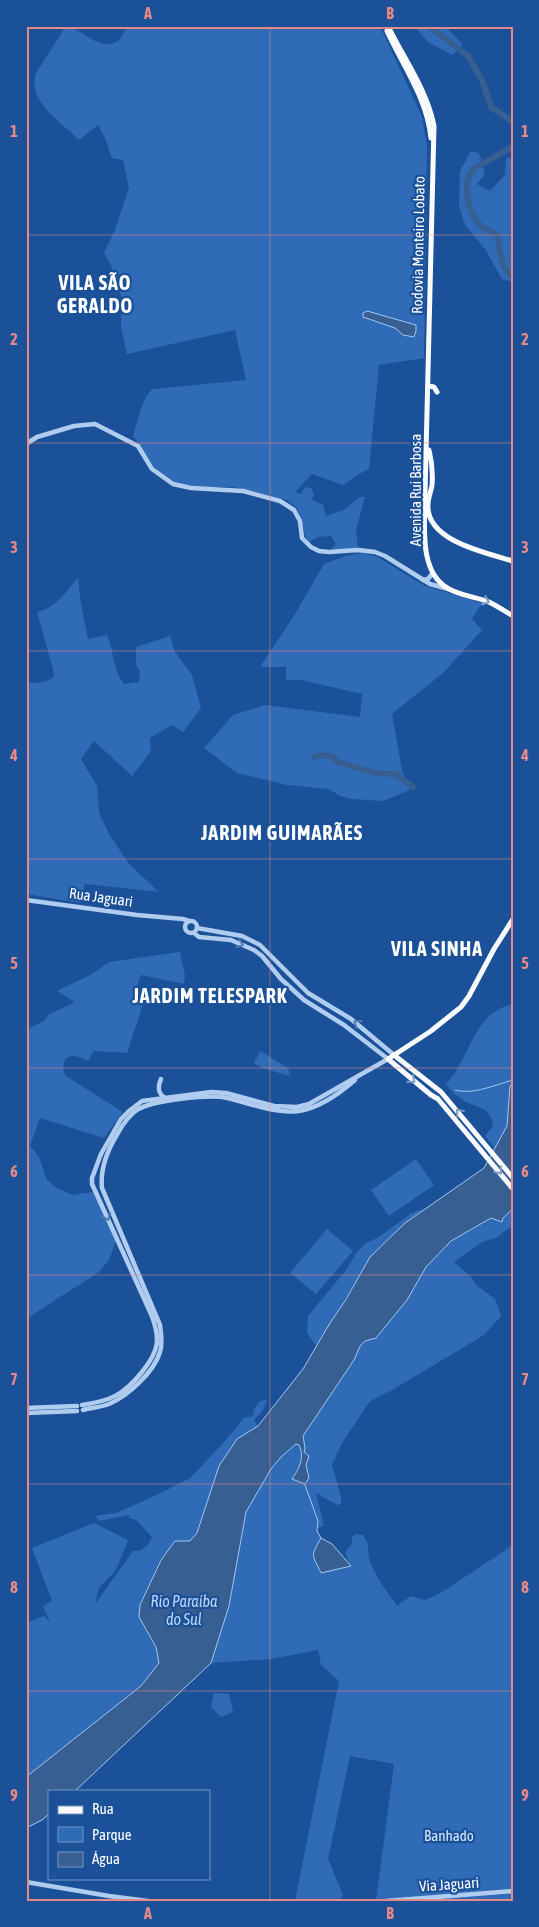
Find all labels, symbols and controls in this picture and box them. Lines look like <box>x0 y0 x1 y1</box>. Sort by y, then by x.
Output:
text: A <box>143 4 152 22</box>
text: B <box>386 4 394 22</box>
text: 1 <box>10 122 18 140</box>
text: 1 <box>521 122 529 140</box>
street label: Rodovia Monteiro Lobato <box>408 176 428 314</box>
district label: VILA SÃO GERALDO <box>57 271 133 317</box>
text: 2 <box>10 330 18 348</box>
text: 2 <box>521 330 529 348</box>
street label: Avenida Rui Barbosa <box>407 434 424 546</box>
text: 3 <box>10 538 18 556</box>
text: 3 <box>521 538 529 556</box>
one-way arrow <box>481 595 489 605</box>
text: 4 <box>9 746 18 764</box>
text: 4 <box>520 746 529 764</box>
district label: JARDIM GUIMARÃES <box>200 821 363 844</box>
street label: Rua Jaguari <box>68 884 134 910</box>
one-way arrow <box>235 937 244 948</box>
district label: VILA SINHA <box>390 937 483 960</box>
text: 5 <box>10 954 18 972</box>
text: 5 <box>521 954 529 972</box>
district label: JARDIM TELESPARK <box>131 984 288 1007</box>
one-way arrow <box>353 1020 362 1029</box>
one-way arrow <box>407 1074 416 1083</box>
one-way arrow <box>456 1109 465 1118</box>
text: 6 <box>10 1162 18 1180</box>
text: 6 <box>521 1162 529 1180</box>
one-way arrow <box>493 1165 501 1174</box>
one-way arrow <box>100 1212 111 1221</box>
text: 7 <box>10 1370 18 1388</box>
text: 7 <box>521 1370 529 1388</box>
text: 8 <box>10 1578 18 1596</box>
text: 8 <box>521 1578 529 1596</box>
water label: Rio Paraíba do Sul <box>151 1592 218 1628</box>
text: 9 <box>10 1786 18 1804</box>
text: 9 <box>521 1786 529 1804</box>
legend <box>48 1790 210 1880</box>
text: Rua <box>92 1800 114 1817</box>
text: Parque <box>92 1826 132 1843</box>
park label: Banhado <box>424 1827 474 1844</box>
text: Água <box>92 1850 120 1867</box>
street label: Via Jaguari <box>418 1873 480 1895</box>
text: A <box>143 1904 152 1922</box>
text: B <box>386 1904 394 1922</box>

